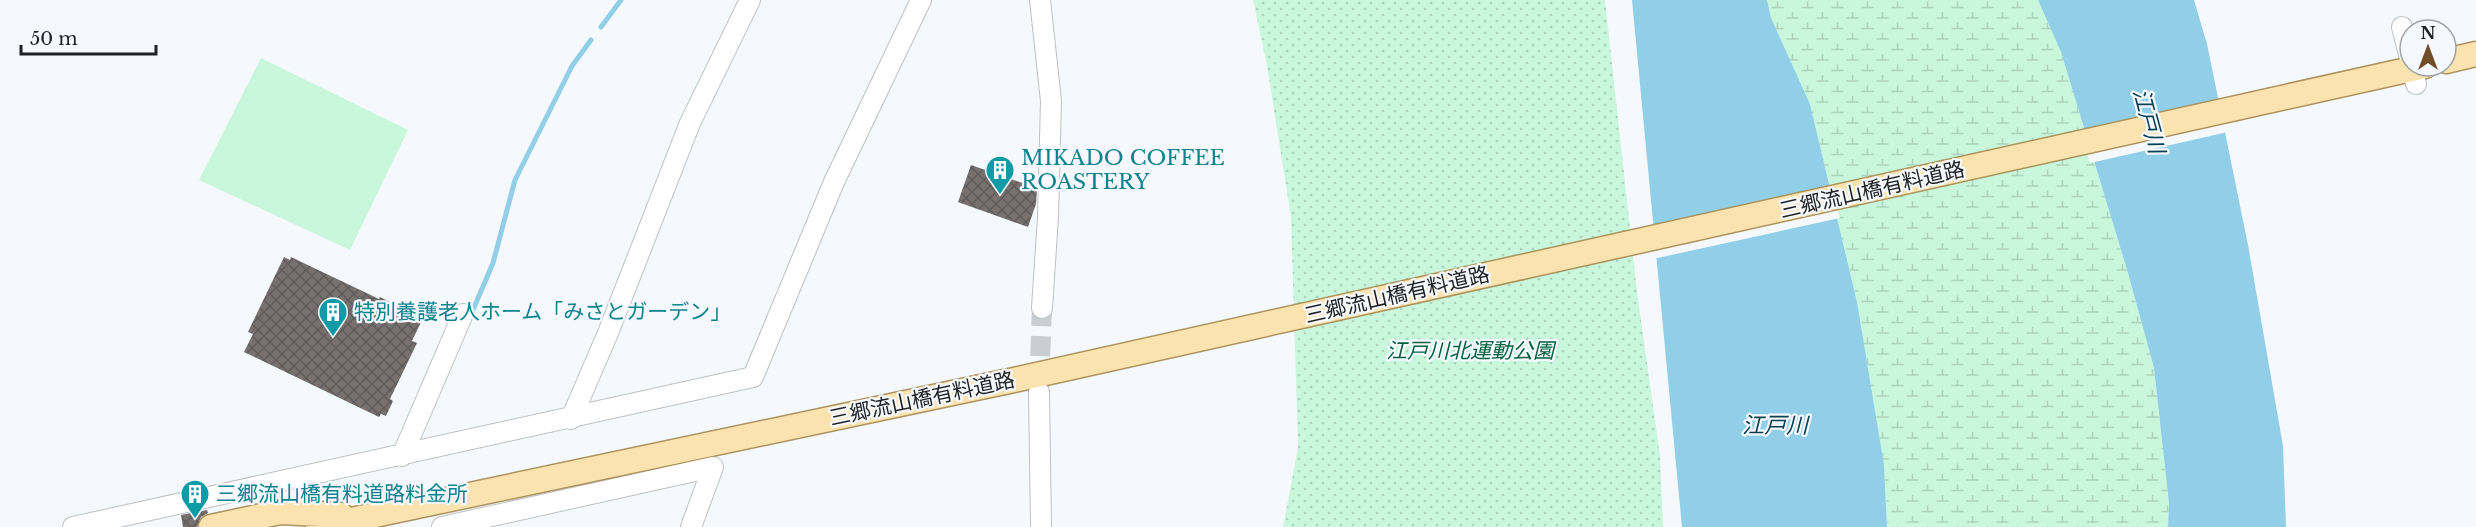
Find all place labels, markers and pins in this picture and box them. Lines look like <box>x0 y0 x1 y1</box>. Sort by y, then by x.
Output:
place label: MIKADO COFFEE ROASTERY <box>1021 145 1225 195</box>
building icon: MIKADO COFFEE ROASTERY <box>984 154 1016 196</box>
building icon: 特別養護老人ホーム「みさとガーデン」 <box>317 296 349 338</box>
place label: 特別養護老人ホーム「みさとガーデン」 <box>354 299 731 325</box>
building icon: 三郷流山橋有料道路料金所 <box>179 478 211 520</box>
place label: 三郷流山橋有料道路料金所 <box>216 481 468 507</box>

